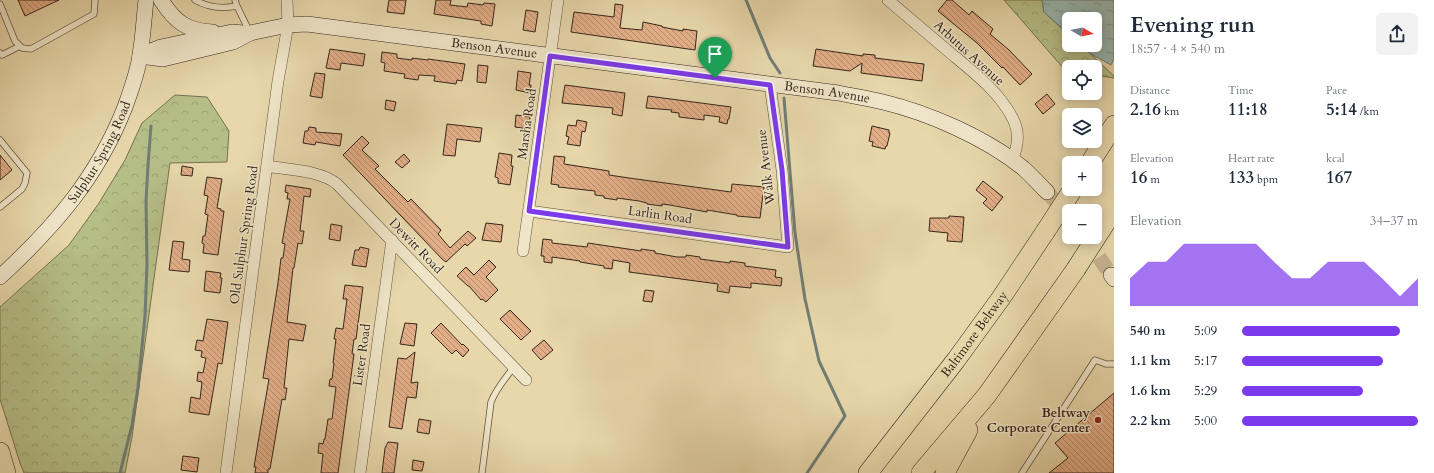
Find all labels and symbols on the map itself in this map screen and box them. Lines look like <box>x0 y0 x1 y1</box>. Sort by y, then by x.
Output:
north arrow <box>1062 12 1102 52</box>
street label: Arbutus Avenue <box>930 16 1008 90</box>
street label: Benson Avenue <box>450 34 538 63</box>
pin <box>698 37 732 78</box>
street label: Benson Avenue <box>783 77 872 108</box>
street label: Marsha Road <box>513 87 541 161</box>
street label: Sulphur Spring Road <box>64 99 135 207</box>
street label: Walk Avenue <box>752 128 780 207</box>
street label: Old Sulphur Spring Road <box>225 164 263 306</box>
street label: Larlin Road <box>627 202 693 228</box>
street label: Dewitt Road <box>385 214 447 278</box>
street label: Baltimore Beltway <box>937 287 1012 381</box>
street label: Lister Road <box>349 323 375 387</box>
place label: Beltway Corporate Center <box>987 404 1091 437</box>
marker: Beltway Corporate Center <box>1093 415 1103 425</box>

